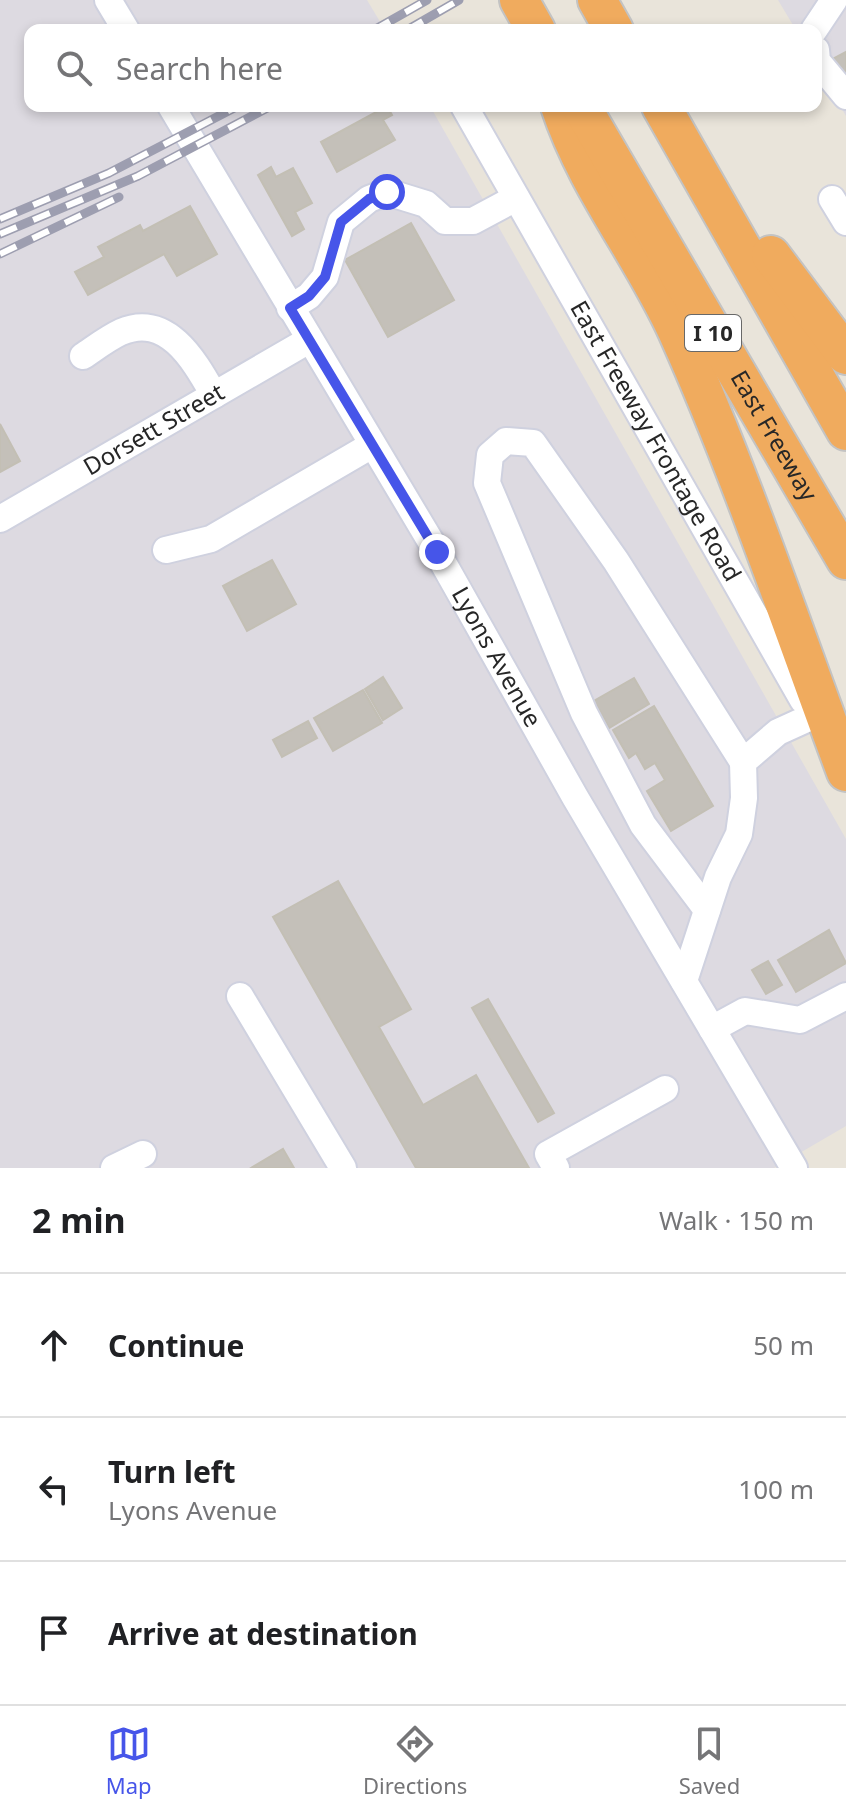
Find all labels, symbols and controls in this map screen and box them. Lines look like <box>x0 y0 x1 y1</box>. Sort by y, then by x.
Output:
search box <box>24 24 822 112</box>
icon: search <box>52 46 96 90</box>
text: Search here <box>116 48 283 89</box>
route start <box>369 174 405 210</box>
street label: East Freeway Frontage Road <box>563 294 750 587</box>
road number: I 10 <box>685 315 741 351</box>
street label: East Freeway <box>724 364 826 507</box>
street label: Dorsett Street <box>77 375 230 482</box>
route end <box>419 534 455 570</box>
street label: Lyons Avenue <box>445 580 550 733</box>
text: 2 min <box>32 1197 126 1243</box>
text: Walk · 150 m <box>659 1202 814 1238</box>
icon: ahead <box>32 1323 76 1367</box>
text: Continue <box>108 1325 244 1366</box>
text: 50 m <box>753 1327 814 1363</box>
text: Turn left <box>108 1451 236 1492</box>
icon: left <box>32 1467 76 1511</box>
text: 100 m <box>738 1471 814 1507</box>
text: Lyons Avenue <box>108 1492 277 1528</box>
icon: arrive <box>32 1611 76 1655</box>
text: Arrive at destination <box>108 1613 418 1654</box>
tab: Map <box>106 1722 152 1800</box>
tab: Directions <box>363 1722 467 1800</box>
tab: Saved <box>679 1722 740 1800</box>

